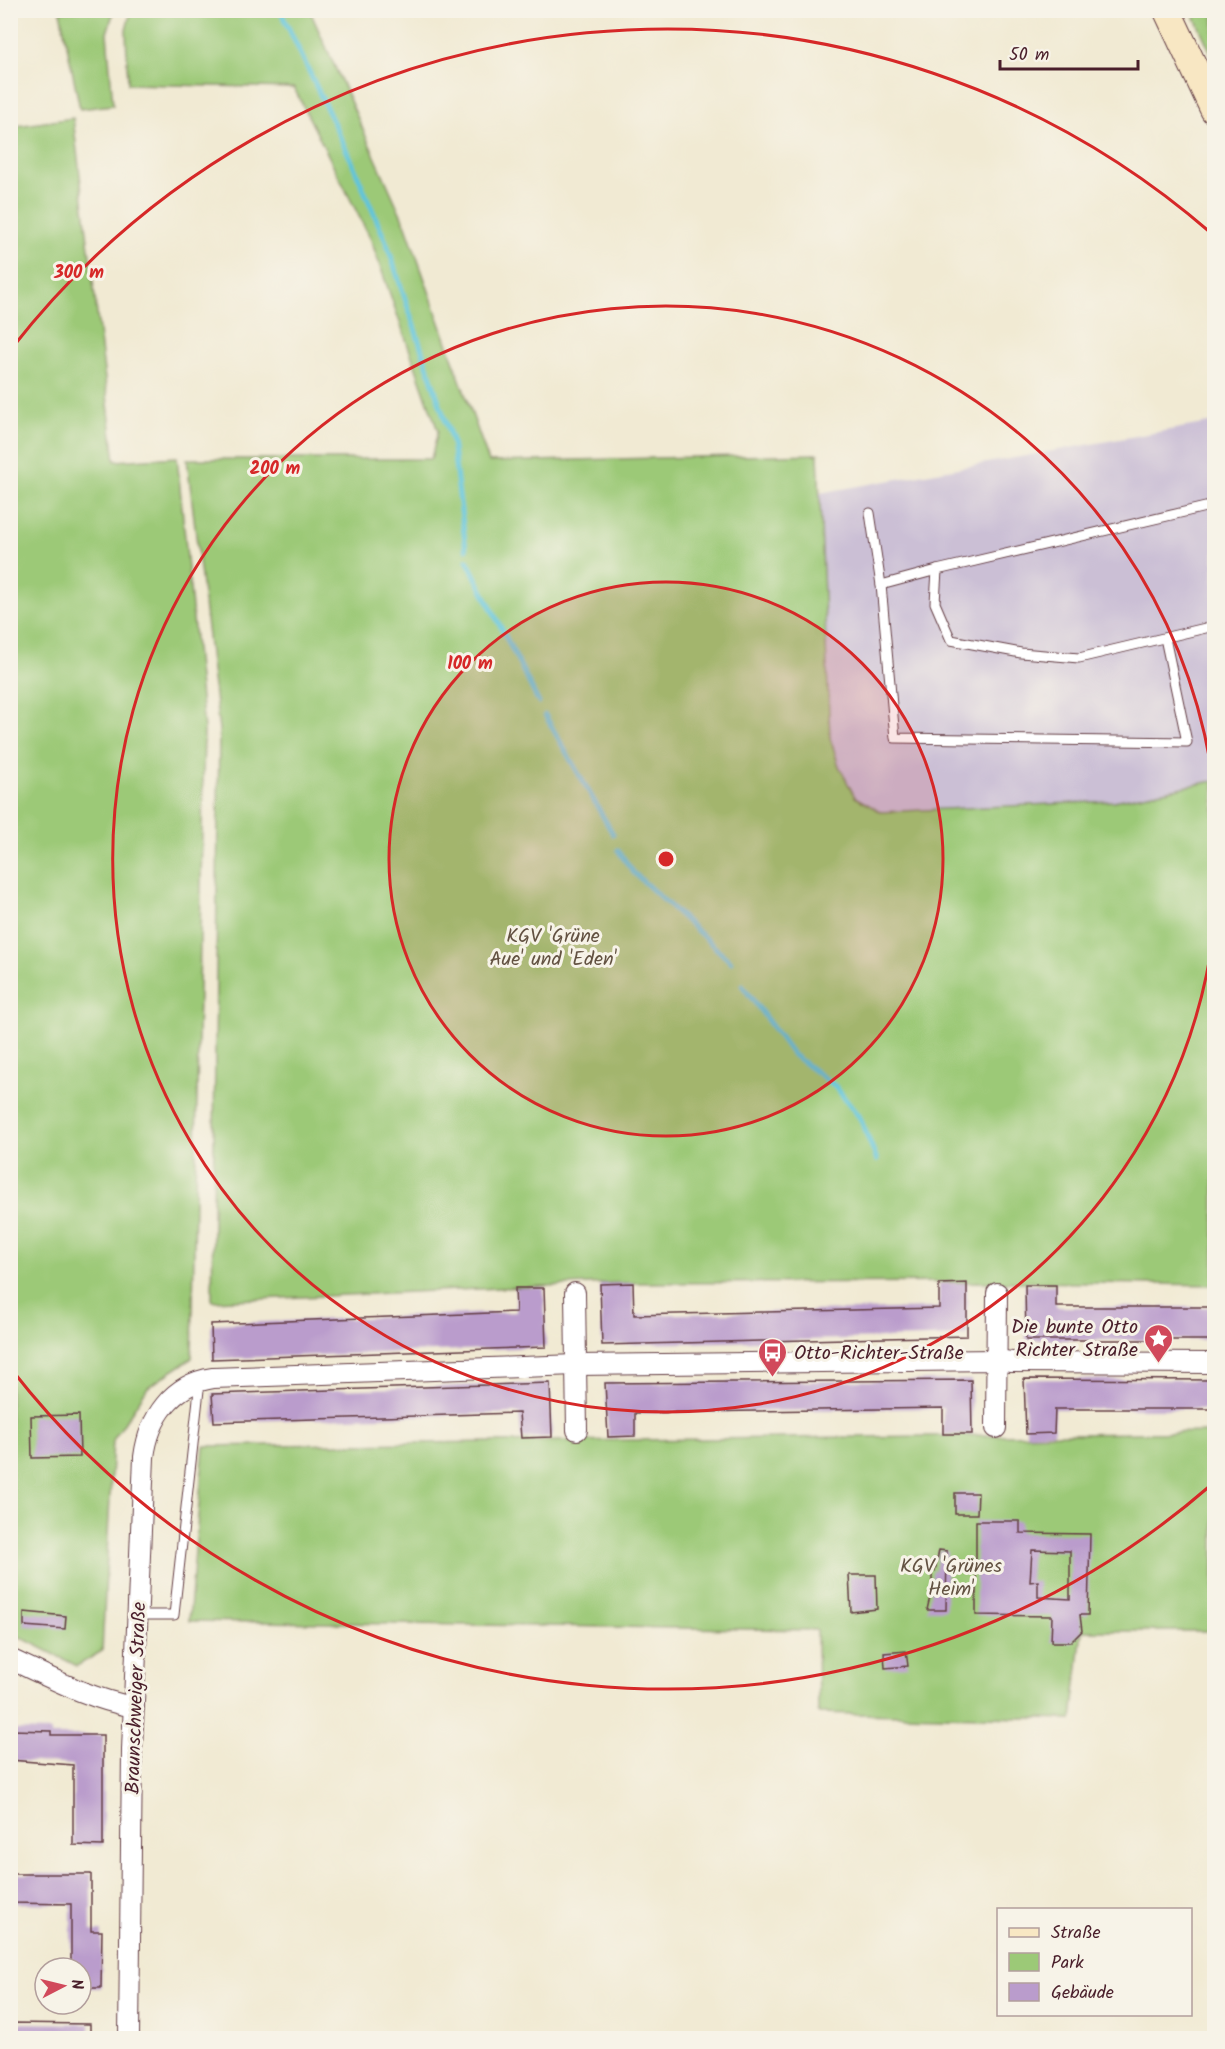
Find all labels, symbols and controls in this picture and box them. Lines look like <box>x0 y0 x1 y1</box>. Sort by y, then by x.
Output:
scale bar <box>1000 33 1138 71</box>
text: 50 m <box>1009 41 1049 70</box>
text: 300 m <box>53 259 104 288</box>
text: 200 m <box>250 455 301 484</box>
text: 100 m <box>447 650 493 679</box>
centre of rings <box>656 849 676 869</box>
park label: KGV 'Grüne Aue' und 'Eden' <box>489 921 618 976</box>
place label: Die bunte Otto Richter Straße <box>1011 1312 1138 1367</box>
place icon: Die bunte Otto Richter Straße <box>1143 1322 1175 1364</box>
bus stop icon: Otto-Richter-Straße <box>757 1336 789 1378</box>
place label: Otto-Richter-Straße <box>794 1338 964 1370</box>
park label: KGV 'Grünes Heim' <box>900 1551 1003 1606</box>
street label: Braunschweiger Straße <box>118 1601 156 1795</box>
legend <box>997 1908 1192 2016</box>
text: Straße <box>1051 1919 1101 1948</box>
text: Park <box>1051 1949 1084 1978</box>
north arrow <box>33 1956 93 2016</box>
text: N <box>63 1978 89 1991</box>
text: Gebäude <box>1051 1979 1114 2008</box>

